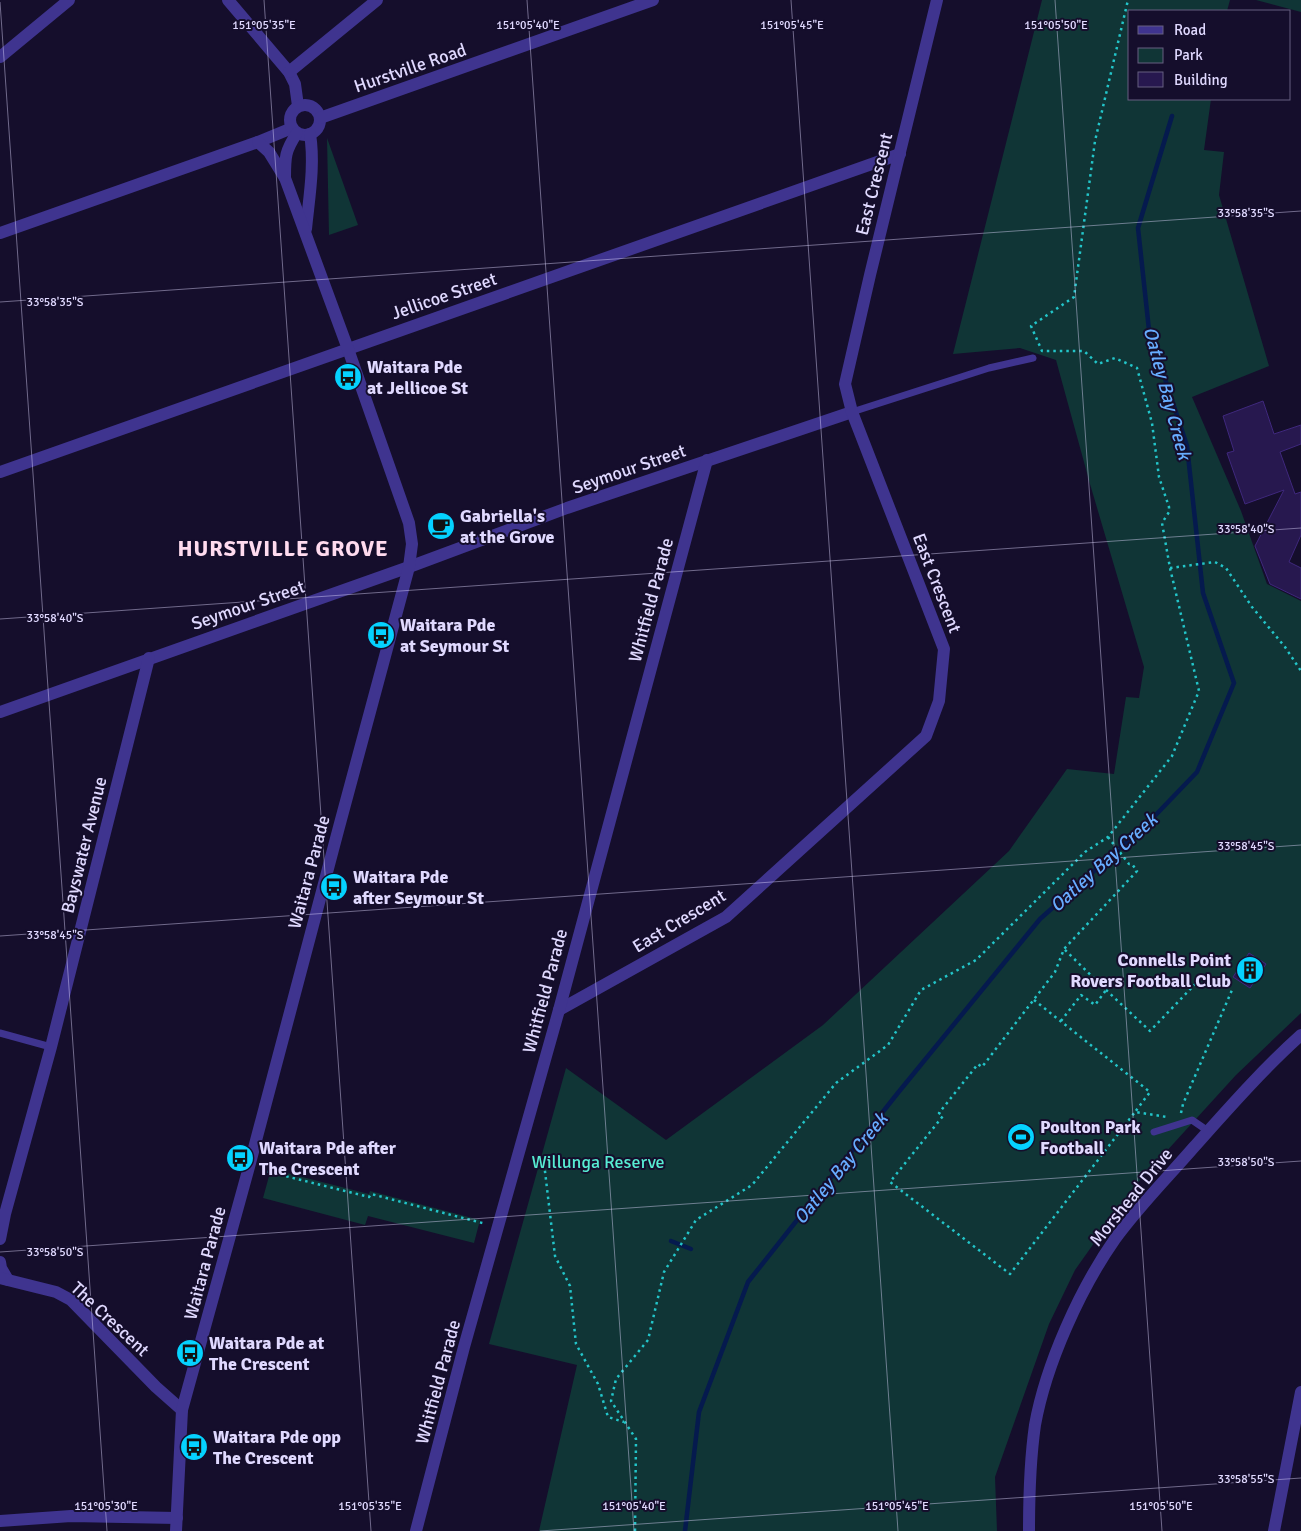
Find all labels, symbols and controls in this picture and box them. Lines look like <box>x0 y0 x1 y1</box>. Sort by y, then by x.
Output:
legend <box>1128 10 1291 100</box>
text: 151°05'35"E <box>232 18 296 33</box>
text: 151°05'40"E <box>496 18 560 33</box>
text: 151°05'45"E <box>760 18 824 33</box>
text: 151°05'50"E <box>1024 18 1088 33</box>
text: Road <box>1174 21 1206 39</box>
street label: Hurstville Road <box>351 38 469 98</box>
text: Park <box>1174 46 1203 64</box>
text: Building <box>1174 71 1228 89</box>
street label: East Crescent <box>851 130 897 238</box>
text: 33°58'35"S <box>1217 206 1275 221</box>
street label: Jellicoe Street <box>388 268 500 324</box>
text: 33°58'35"S <box>26 295 84 310</box>
water label: Oatley Bay Creek <box>1138 324 1197 464</box>
place label: Waitara Pde at Jellicoe St <box>367 356 468 399</box>
bus stop icon: Waitara Pde at Jellicoe St <box>333 362 363 392</box>
street label: Seymour Street <box>570 439 688 499</box>
place label: Gabriella's at the Grove <box>460 505 555 548</box>
cafe icon: Gabriella's at the Grove <box>426 511 456 541</box>
text: 33°58'40"S <box>1217 522 1275 537</box>
street label: East Crescent <box>908 530 966 636</box>
district label: HURSTVILLE GROVE <box>177 535 389 562</box>
street label: Whitfield Parade <box>624 535 678 665</box>
street label: Seymour Street <box>189 575 307 635</box>
text: 33°58'40"S <box>26 611 84 626</box>
place label: Waitara Pde at Seymour St <box>400 614 510 657</box>
bus stop icon: Waitara Pde at Seymour St <box>366 620 396 650</box>
street label: Bayswater Avenue <box>56 774 112 916</box>
water label: Oatley Bay Creek <box>1045 807 1164 917</box>
street label: Waitara Parade <box>283 813 335 931</box>
text: 33°58'45"S <box>1217 839 1275 854</box>
place label: Waitara Pde after Seymour St <box>353 866 484 909</box>
bus stop icon: Waitara Pde after Seymour St <box>319 872 349 902</box>
street label: East Crescent <box>628 885 730 957</box>
street label: Whitfield Parade <box>518 926 572 1056</box>
text: 33°58'45"S <box>26 928 84 943</box>
place label: Connells Point Rovers Football Club <box>1070 949 1231 992</box>
building icon: Connells Point Rovers Football Club <box>1235 955 1265 985</box>
water label: Oatley Bay Creek <box>788 1107 894 1229</box>
place label: Poulton Park Football <box>1040 1116 1141 1159</box>
sports icon: Poulton Park Football <box>1006 1122 1036 1152</box>
place label: Waitara Pde after The Crescent <box>259 1137 397 1180</box>
bus stop icon: Waitara Pde after The Crescent <box>225 1143 255 1173</box>
street label: Morshead Drive <box>1085 1143 1177 1251</box>
park label: Willunga Reserve <box>531 1151 665 1173</box>
text: 33°58'50"S <box>1217 1155 1275 1170</box>
street label: Waitara Parade <box>179 1204 231 1322</box>
text: 33°58'50"S <box>26 1245 84 1260</box>
street label: The Crescent <box>66 1277 154 1361</box>
street label: Whitfield Parade <box>411 1317 465 1447</box>
place label: Waitara Pde at The Crescent <box>209 1332 324 1375</box>
bus stop icon: Waitara Pde at The Crescent <box>175 1338 205 1368</box>
place label: Waitara Pde opp The Crescent <box>213 1426 341 1469</box>
bus stop icon: Waitara Pde opp The Crescent <box>179 1432 209 1462</box>
text: 33°58'55"S <box>1217 1472 1275 1487</box>
text: 151°05'30"E <box>74 1499 138 1514</box>
text: 151°05'35"E <box>338 1499 402 1514</box>
text: 151°05'40"E <box>602 1499 666 1514</box>
text: 151°05'45"E <box>865 1499 929 1514</box>
text: 151°05'50"E <box>1129 1499 1193 1514</box>

